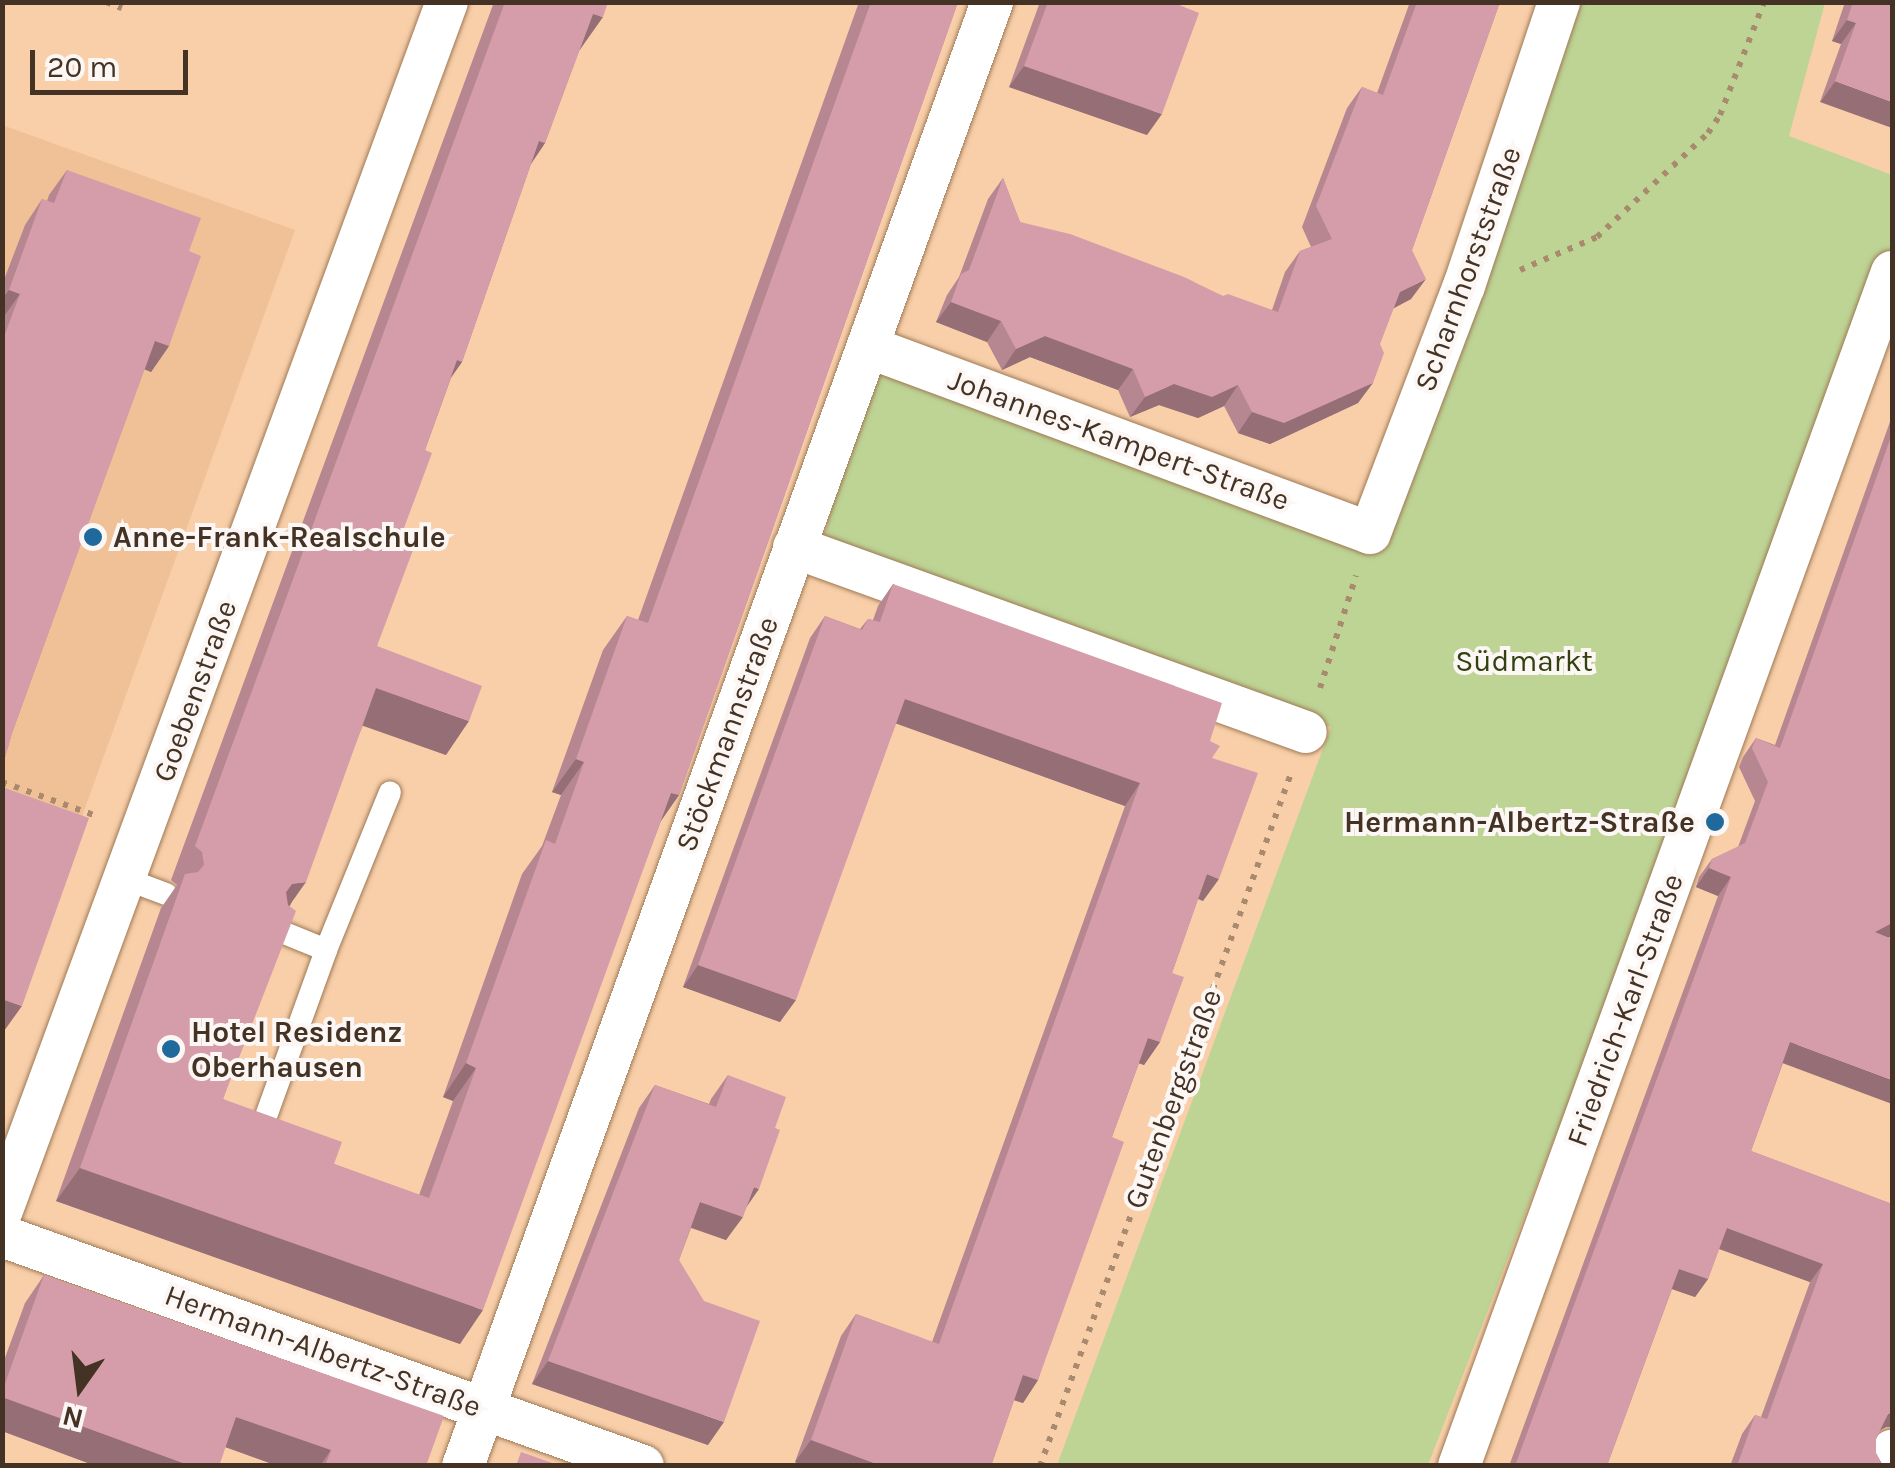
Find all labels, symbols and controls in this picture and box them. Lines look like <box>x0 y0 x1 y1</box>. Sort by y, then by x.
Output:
scale bar <box>35 30 192 92</box>
text: 20 m <box>47 49 117 85</box>
street label: Scharnhorststraße <box>1407 142 1529 396</box>
street label: Johannes-Kampert-Straße <box>944 362 1294 518</box>
place label: Anne-Frank-Realschule <box>113 519 446 555</box>
marker: Anne-Frank-Realschule <box>82 526 104 548</box>
street label: Goebenstraße <box>145 595 245 787</box>
street label: Stöckmannstraße <box>668 612 786 856</box>
park label: Südmarkt <box>1455 643 1593 679</box>
place label: Hermann-Albertz-Straße <box>1344 804 1695 840</box>
marker: Hermann-Albertz-Straße <box>1704 811 1726 833</box>
street label: Friedrich-Karl-Straße <box>1559 869 1691 1151</box>
street label: Gutenbergstraße <box>1117 984 1229 1214</box>
place label: Hotel Residenz Oberhausen <box>191 1014 402 1084</box>
marker: Hotel Residenz Oberhausen <box>160 1038 182 1060</box>
street label: Hermann-Albertz-Straße <box>160 1277 486 1425</box>
north arrow <box>30 1338 130 1438</box>
text: N <box>59 1399 86 1436</box>

